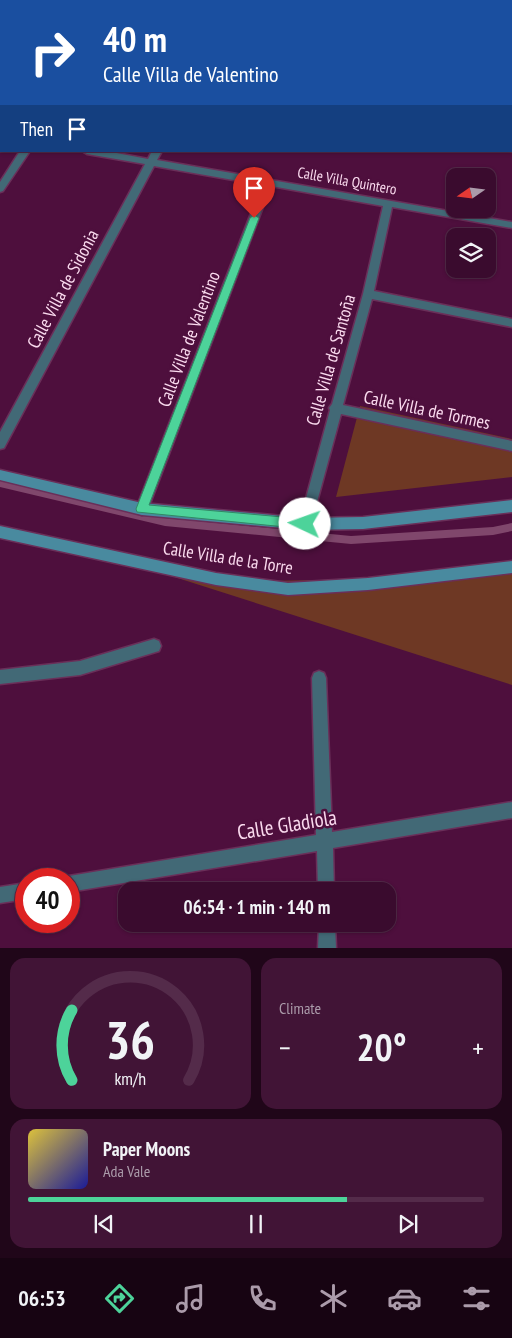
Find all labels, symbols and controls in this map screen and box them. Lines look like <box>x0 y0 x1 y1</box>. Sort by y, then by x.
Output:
text: 40 m <box>103 16 167 62</box>
icon: right <box>20 20 85 85</box>
text: Calle Villa de Valentino <box>103 60 278 88</box>
icon: arrive <box>63 115 91 143</box>
text: Then <box>20 117 53 141</box>
street label: Calle Villa Quintero <box>296 162 398 199</box>
pin <box>233 167 275 218</box>
north arrow <box>446 168 496 218</box>
map controls <box>446 168 496 278</box>
icon: arrive <box>240 174 268 202</box>
street label: Calle Villa de Sidonia <box>22 225 104 352</box>
button: layers <box>446 228 496 278</box>
street label: Calle Villa de Valentino <box>152 267 225 410</box>
street label: Calle Villa de Santoña <box>301 292 360 428</box>
street label: Calle Villa de Tormes <box>362 385 492 434</box>
position arrow <box>278 497 330 549</box>
street label: Calle Villa de la Torre <box>162 536 295 579</box>
street label: Calle Gladiola <box>235 803 339 846</box>
speed limit sign: 40 <box>15 868 80 933</box>
text: 06:54 · 1 min · 140 m <box>184 895 330 919</box>
text: Climate <box>279 998 321 1018</box>
text: 36 <box>106 1006 155 1073</box>
text: 20° <box>356 1022 407 1071</box>
text: − <box>279 1029 291 1066</box>
text: + <box>472 1029 484 1066</box>
text: km/h <box>115 1067 146 1090</box>
text: Paper Moons <box>103 1137 190 1161</box>
text: Ada Vale <box>103 1161 150 1181</box>
icon: previous <box>90 1210 118 1238</box>
icon: pause <box>242 1210 270 1238</box>
icon: next <box>394 1210 422 1238</box>
icon: directions <box>102 1281 137 1316</box>
icon: music <box>173 1281 208 1316</box>
icon: phone <box>245 1281 280 1316</box>
icon: climate <box>316 1281 351 1316</box>
icon: car <box>387 1281 422 1316</box>
icon: filters <box>459 1281 494 1316</box>
text: 06:53 <box>18 1284 66 1312</box>

